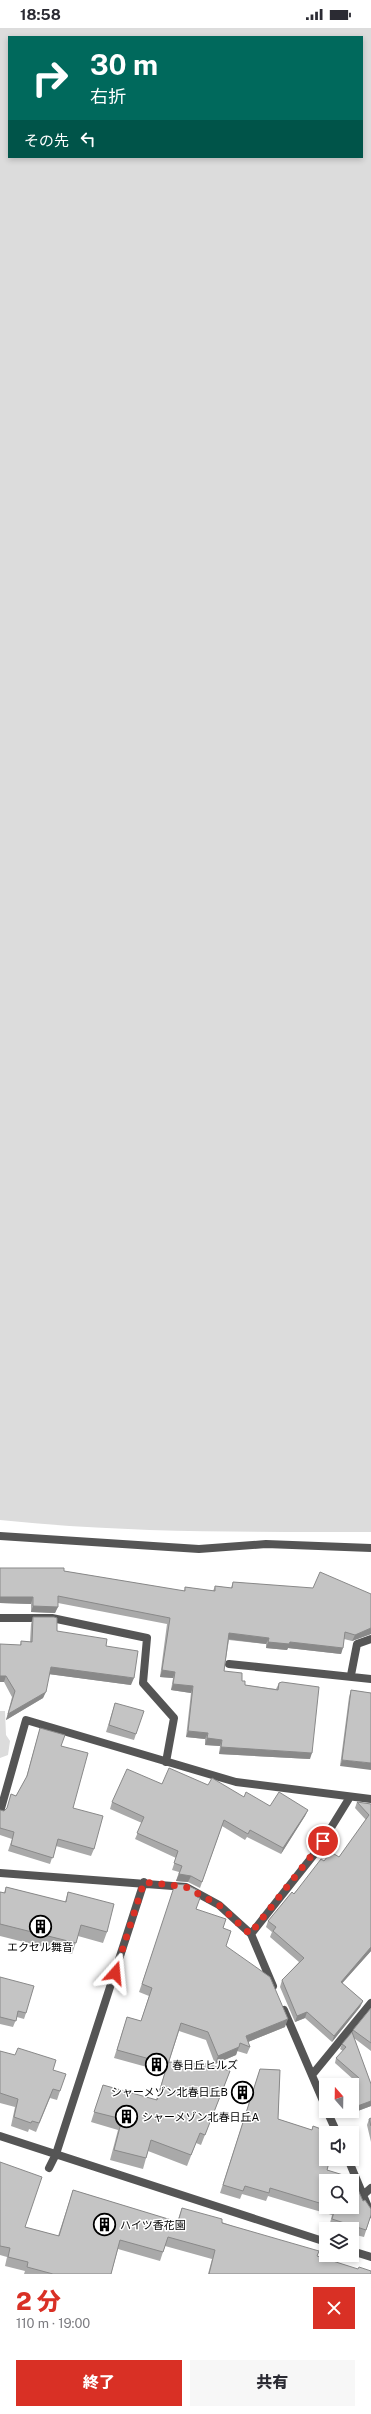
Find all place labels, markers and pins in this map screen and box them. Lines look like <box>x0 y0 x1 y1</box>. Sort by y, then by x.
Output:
pin <box>306 1824 340 1858</box>
building icon: エクセル舞音 <box>27 1914 53 1940</box>
place label: エクセル舞音 <box>7 1941 73 1953</box>
building icon: 春日丘ヒルズ <box>144 2052 170 2078</box>
place label: 春日丘ヒルズ <box>172 2059 238 2071</box>
building icon: シャーメゾン北春日丘B <box>230 2079 256 2105</box>
place label: シャーメゾン北春日丘B <box>111 2086 228 2098</box>
building icon: シャーメゾン北春日丘A <box>114 2104 140 2130</box>
place label: シャーメゾン北春日丘A <box>142 2111 260 2123</box>
building icon: ハイツ香花園 <box>91 2212 117 2238</box>
place label: ハイツ香花園 <box>120 2219 186 2231</box>

